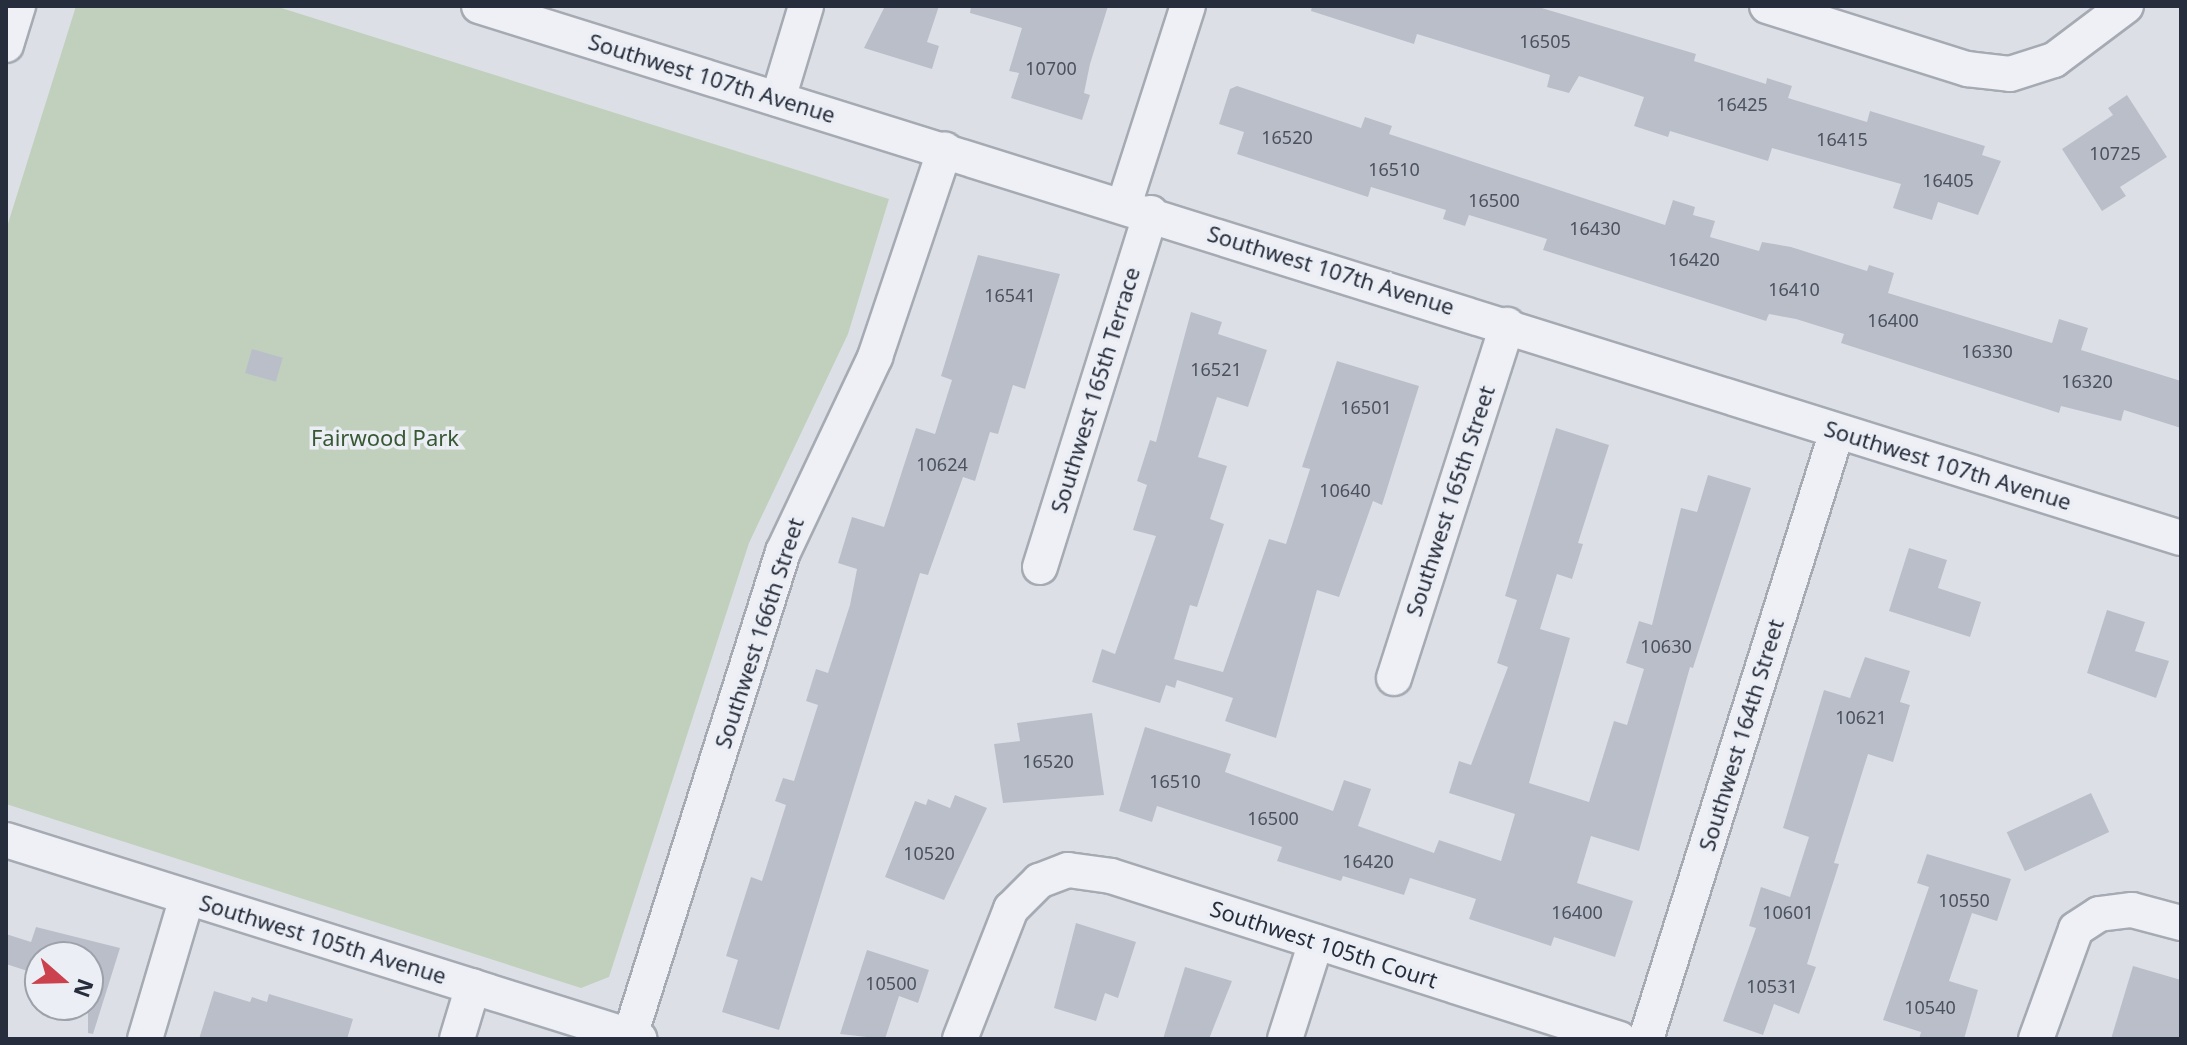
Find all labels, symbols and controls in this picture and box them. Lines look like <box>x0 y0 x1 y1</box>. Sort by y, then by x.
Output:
street label: Southwest 107th Avenue <box>585 28 839 128</box>
house number: 16505 <box>1519 30 1571 52</box>
house number: 10700 <box>1025 57 1077 79</box>
house number: 16425 <box>1716 93 1768 115</box>
house number: 16520 <box>1261 126 1313 148</box>
house number: 16415 <box>1816 128 1868 150</box>
house number: 10725 <box>2089 142 2141 164</box>
house number: 16510 <box>1368 158 1420 180</box>
house number: 16405 <box>1922 169 1974 191</box>
house number: 16500 <box>1468 189 1520 211</box>
house number: 16430 <box>1569 217 1621 239</box>
street label: Southwest 107th Avenue <box>1204 220 1458 320</box>
house number: 16420 <box>1668 248 1720 270</box>
street label: Southwest 165th Terrace <box>1045 264 1145 516</box>
house number: 16410 <box>1768 278 1820 300</box>
house number: 16541 <box>984 284 1036 306</box>
house number: 16400 <box>1867 309 1919 331</box>
house number: 16330 <box>1961 340 2013 362</box>
house number: 16521 <box>1190 358 1242 380</box>
house number: 16320 <box>2061 370 2113 392</box>
street label: Southwest 165th Street <box>1400 382 1500 620</box>
house number: 16501 <box>1340 396 1392 418</box>
street label: Southwest 107th Avenue <box>1821 415 2075 515</box>
park label: Fairwood Park <box>311 425 459 451</box>
house number: 10624 <box>916 453 968 475</box>
house number: 10640 <box>1319 479 1371 501</box>
street label: Southwest 166th Street <box>709 514 809 752</box>
street label: Southwest 164th Street <box>1693 616 1789 854</box>
house number: 10630 <box>1640 635 1692 657</box>
house number: 10621 <box>1835 706 1887 728</box>
house number: 16520 <box>1022 750 1074 772</box>
house number: 16510 <box>1149 770 1201 792</box>
house number: 16500 <box>1247 807 1299 829</box>
house number: 10520 <box>903 842 955 864</box>
house number: 16420 <box>1342 850 1394 872</box>
street label: Southwest 105th Avenue <box>196 889 450 989</box>
house number: 10550 <box>1938 889 1990 911</box>
street label: Southwest 105th Court <box>1207 895 1441 993</box>
house number: 16400 <box>1551 901 1603 923</box>
house number: 10601 <box>1762 901 1814 923</box>
north arrow <box>24 941 104 1021</box>
house number: 10500 <box>865 972 917 994</box>
text: N <box>68 975 102 1002</box>
house number: 10531 <box>1746 975 1798 997</box>
house number: 10540 <box>1904 996 1956 1018</box>

